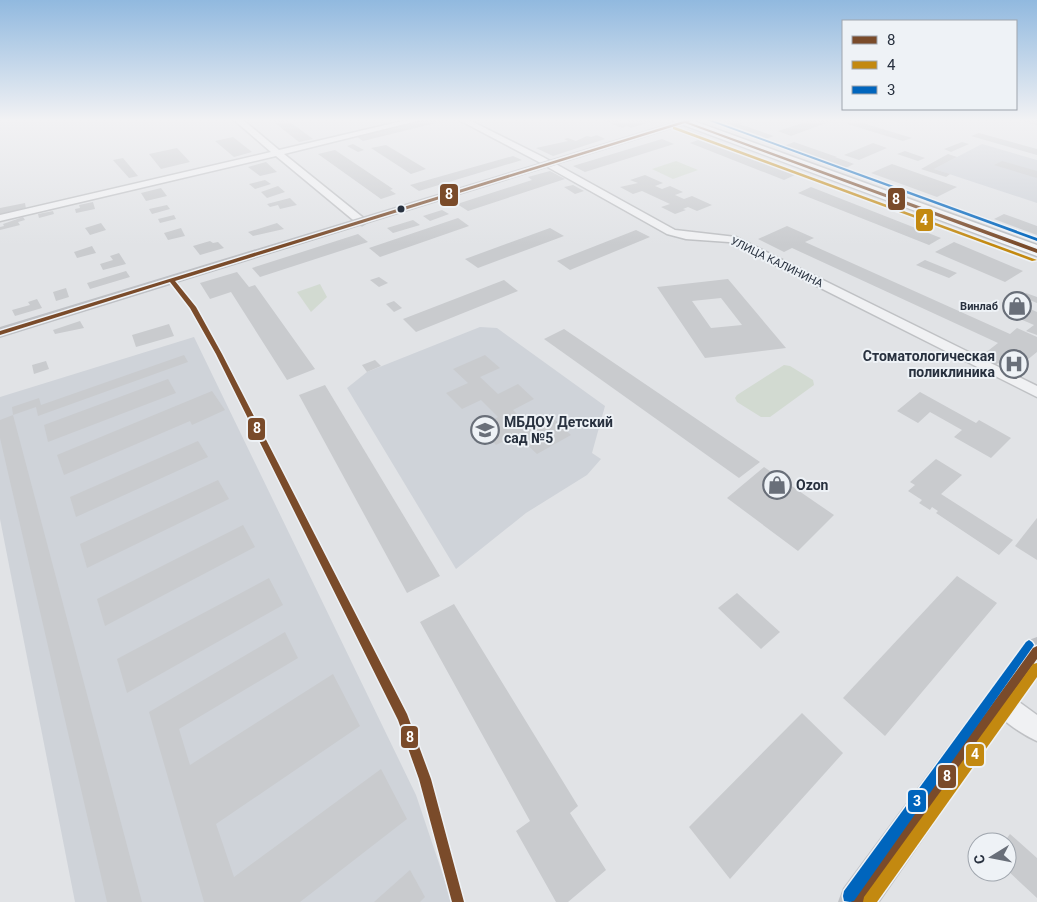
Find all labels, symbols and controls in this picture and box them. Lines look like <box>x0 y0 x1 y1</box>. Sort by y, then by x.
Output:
legend <box>842 20 1017 110</box>
text: 8 <box>887 31 895 49</box>
text: 4 <box>887 56 896 74</box>
text: 3 <box>887 81 895 99</box>
line badge: 8 <box>439 183 459 207</box>
text: 8 <box>445 186 453 202</box>
line badge: 8 <box>887 187 906 211</box>
text: 8 <box>892 191 900 207</box>
unlabelled marker <box>396 204 406 214</box>
line badge: 4 <box>915 208 934 232</box>
text: 4 <box>920 212 928 228</box>
street label: УЛИЦА КАЛИНИНА <box>728 234 826 291</box>
shop icon: Винлаб <box>1002 291 1032 321</box>
place label: Винлаб <box>960 300 998 313</box>
place label: Стоматологическая поликлиника <box>863 348 995 380</box>
hospital icon: Стоматологическая поликлиника <box>999 349 1029 379</box>
place label: МБДОУ Детский сад №5 <box>504 414 613 446</box>
school or university icon: МБДОУ Детский сад №5 <box>470 415 500 445</box>
line badge: 8 <box>247 417 266 441</box>
text: 8 <box>253 420 261 436</box>
shop icon: Ozon <box>762 470 792 500</box>
place label: Ozon <box>796 477 829 493</box>
line badge: 8 <box>400 725 419 749</box>
text: 8 <box>406 729 414 745</box>
line badge: 4 <box>965 743 985 767</box>
text: 4 <box>971 746 979 762</box>
line badge: 8 <box>937 764 957 789</box>
text: 8 <box>943 768 951 784</box>
line badge: 3 <box>907 789 927 813</box>
text: 3 <box>913 793 921 809</box>
north arrow <box>967 832 1017 882</box>
text: С <box>971 853 988 865</box>

